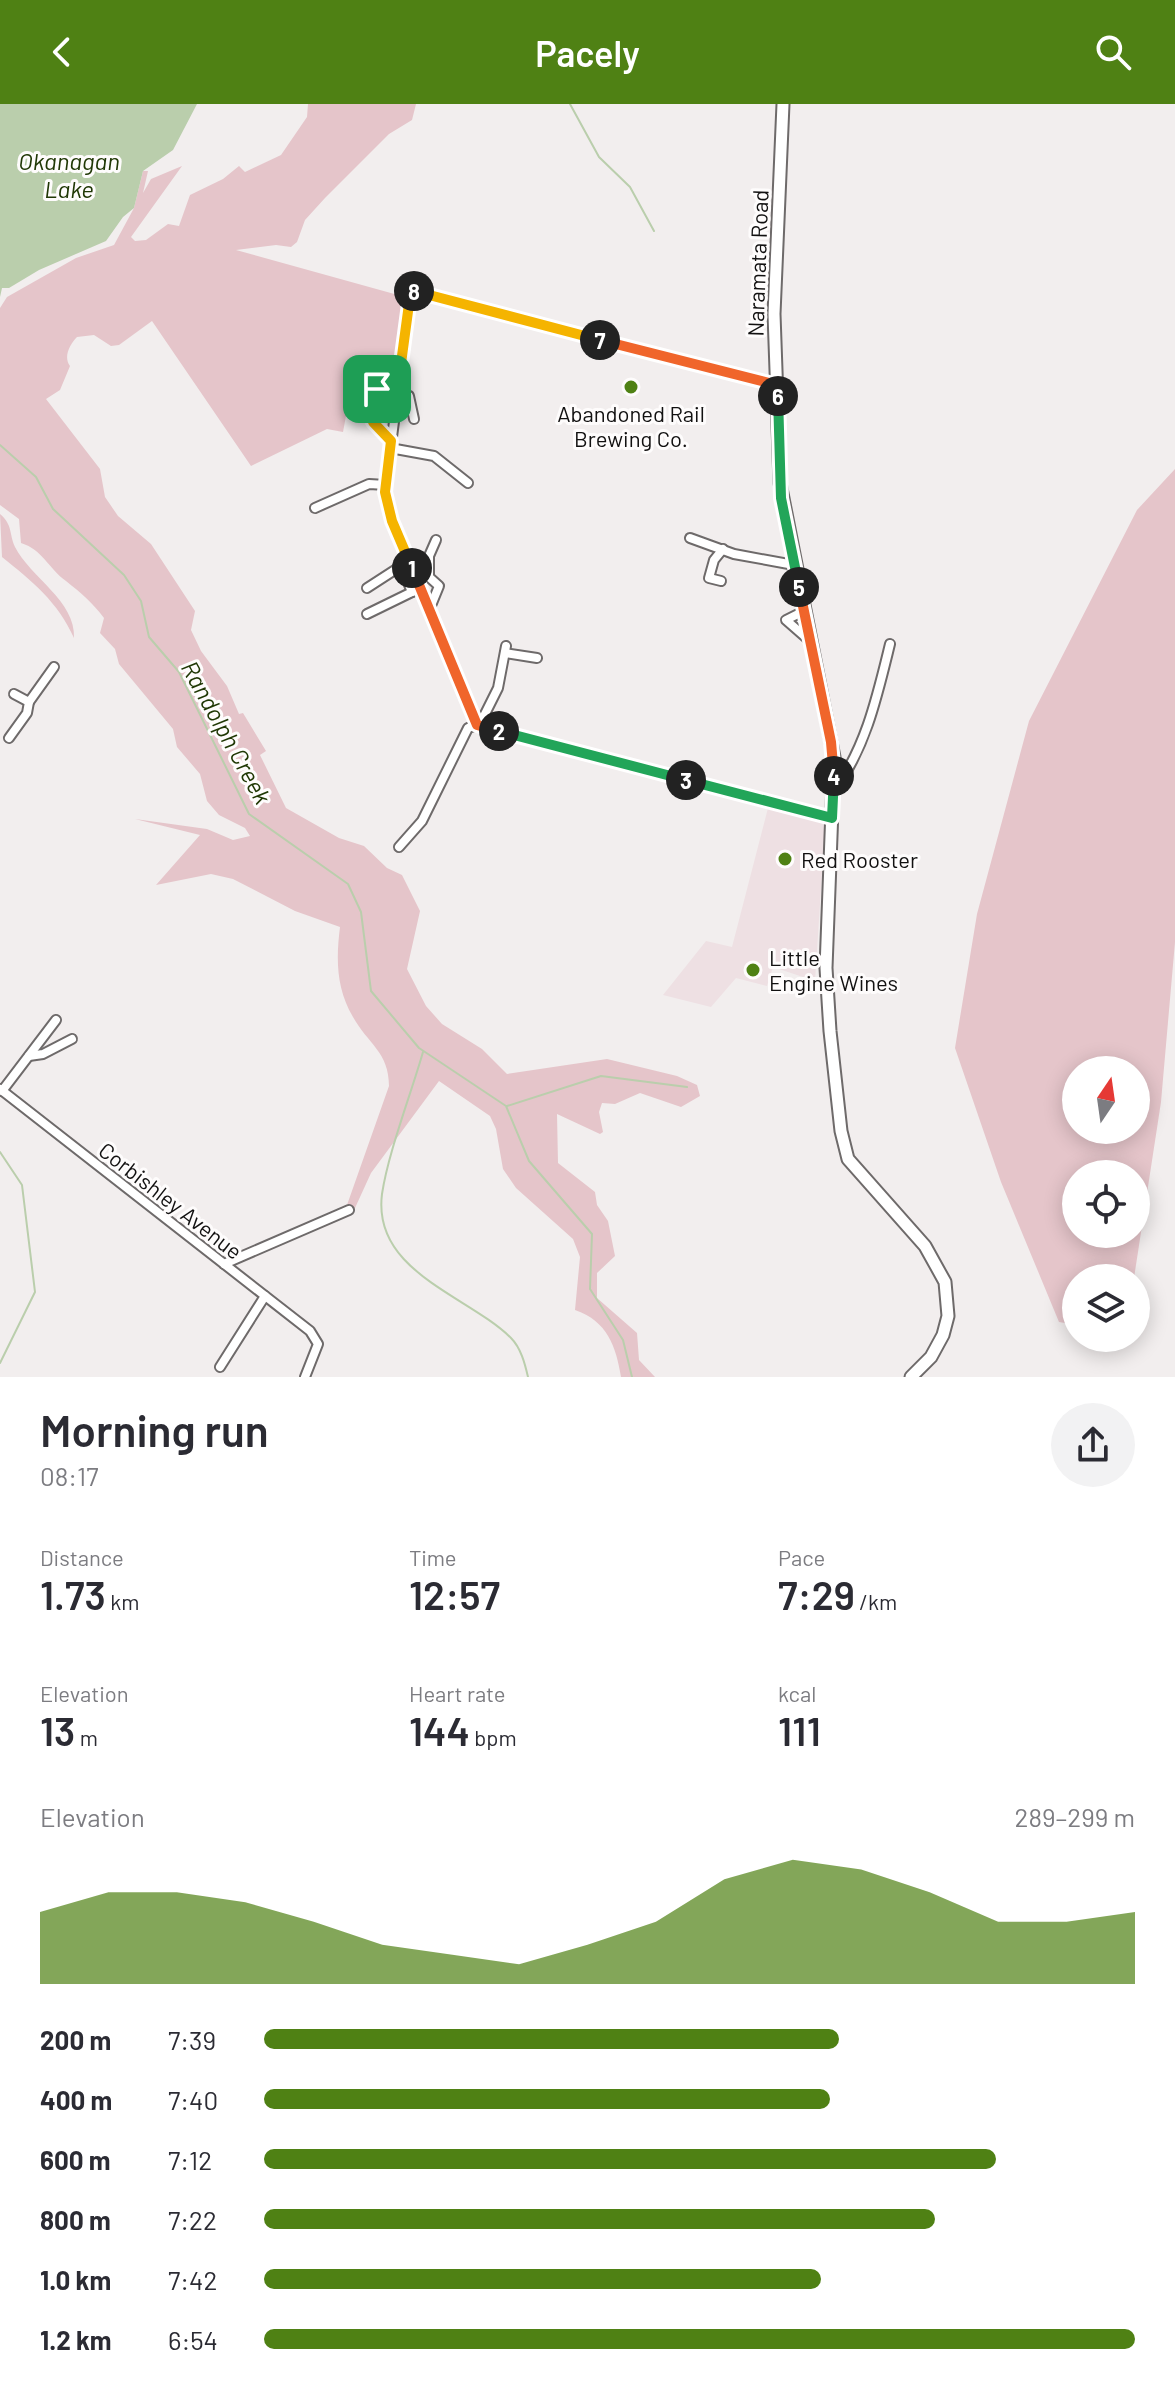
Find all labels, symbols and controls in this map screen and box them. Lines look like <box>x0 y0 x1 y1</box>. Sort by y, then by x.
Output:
icon: back <box>40 30 84 74</box>
icon: search <box>1091 30 1135 74</box>
text: Pacely <box>535 31 640 74</box>
water label: Okanagan Lake <box>18 146 120 203</box>
street label: Naramata Road <box>741 189 773 337</box>
pin: 8 <box>394 271 434 311</box>
text: 8 <box>408 278 420 304</box>
pin: 7 <box>580 320 620 360</box>
text: 7 <box>595 327 605 353</box>
pin <box>343 355 411 423</box>
icon: arrive <box>355 367 399 411</box>
pin: 6 <box>758 376 798 416</box>
marker: Abandoned Rail Brewing Co. <box>622 378 640 396</box>
text: 6 <box>772 383 784 409</box>
place label: Abandoned Rail Brewing Co. <box>557 400 705 451</box>
pin: 1 <box>392 548 432 588</box>
text: 1 <box>408 555 416 581</box>
pin: 5 <box>779 567 819 607</box>
text: 5 <box>793 574 805 600</box>
water label: Randolph Creek <box>176 655 278 809</box>
pin: 2 <box>479 711 519 751</box>
text: 2 <box>493 718 505 744</box>
pin: 4 <box>814 756 854 796</box>
pin: 3 <box>666 760 706 800</box>
text: 4 <box>827 763 841 789</box>
text: 3 <box>680 767 692 793</box>
place label: Red Rooster <box>801 846 918 872</box>
marker: Red Rooster <box>776 850 794 868</box>
place label: Little Engine Wines <box>769 944 898 995</box>
marker: Little Engine Wines <box>744 961 762 979</box>
north arrow <box>1062 1056 1150 1144</box>
map controls <box>1062 1056 1150 1352</box>
street label: Corbishley Avenue <box>94 1136 248 1264</box>
button: locate <box>1062 1160 1150 1248</box>
button: layers <box>1062 1264 1150 1352</box>
text: Morning run <box>40 1403 269 1456</box>
button: share <box>1051 1403 1135 1487</box>
text: 08:17 <box>40 1460 98 1491</box>
text: Distance <box>40 1544 124 1570</box>
text: Time <box>409 1544 457 1570</box>
text: Pace <box>778 1544 825 1570</box>
text: 1.73 <box>40 1570 106 1618</box>
text: 12:57 <box>409 1570 500 1618</box>
text: 7:29 <box>778 1570 855 1618</box>
text: km <box>106 1588 139 1614</box>
text: /km <box>855 1588 897 1614</box>
text: Elevation <box>40 1680 129 1706</box>
text: Heart rate <box>409 1680 506 1706</box>
text: kcal <box>778 1680 816 1706</box>
text: 13 <box>40 1706 75 1754</box>
text: 144 <box>409 1706 470 1754</box>
text: 111 <box>778 1706 821 1754</box>
text: m <box>75 1724 98 1750</box>
text: bpm <box>470 1724 517 1750</box>
text: Elevation <box>40 1801 145 1832</box>
text: 289–299 m <box>1015 1801 1135 1832</box>
text: 200 m <box>40 2024 111 2055</box>
text: 7:39 <box>168 2024 216 2055</box>
text: 400 m <box>40 2084 112 2115</box>
text: 7:40 <box>168 2084 218 2115</box>
text: 600 m <box>40 2144 111 2175</box>
text: 7:12 <box>168 2144 212 2175</box>
text: 800 m <box>40 2204 111 2235</box>
text: 7:22 <box>168 2204 217 2235</box>
text: 1.0 km <box>40 2264 111 2295</box>
text: 7:42 <box>168 2264 217 2295</box>
text: 1.2 km <box>40 2324 112 2355</box>
text: 6:54 <box>168 2324 218 2355</box>

